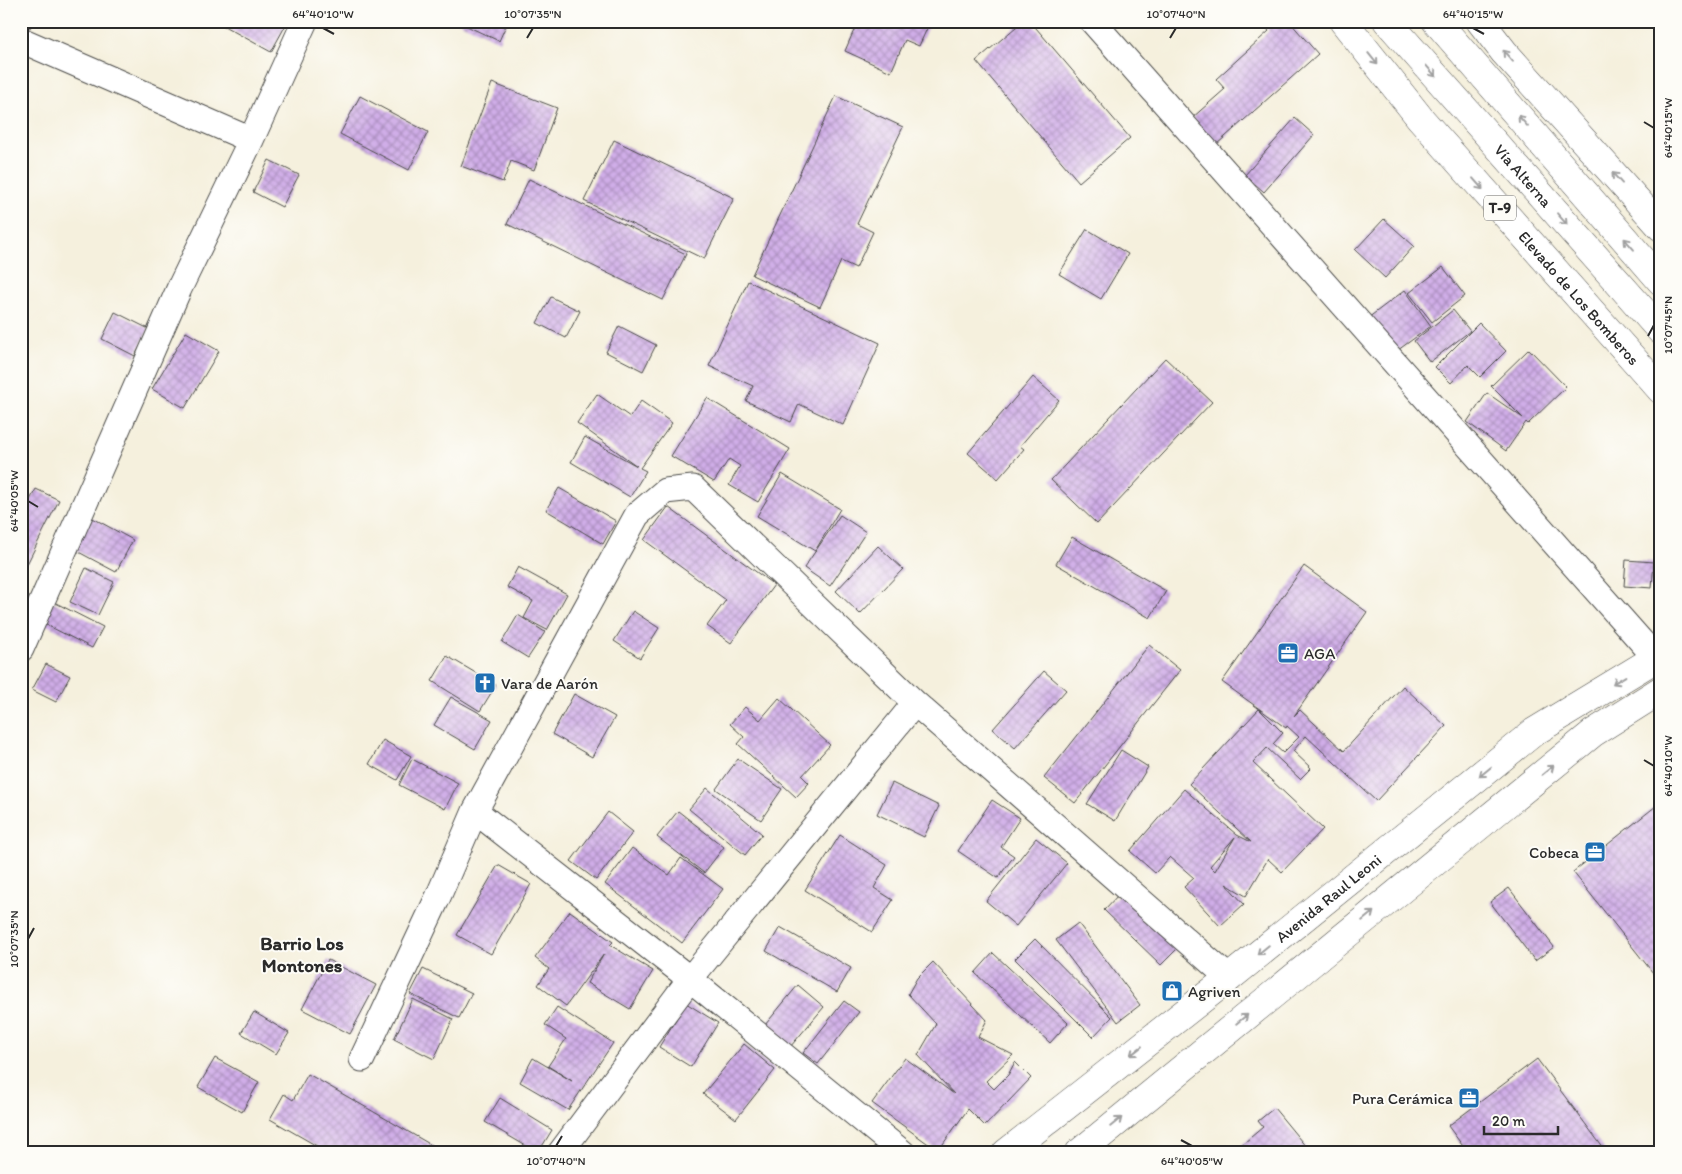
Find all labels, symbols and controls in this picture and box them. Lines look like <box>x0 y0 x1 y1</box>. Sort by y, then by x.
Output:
text: 64°40'10"W <box>292 7 354 21</box>
text: 10°07'35"N <box>504 7 562 21</box>
text: 10°07'40"N <box>1146 7 1206 21</box>
text: 64°40'15"W <box>1443 7 1503 21</box>
one-way arrow <box>1503 50 1514 63</box>
one-way arrow <box>1368 53 1379 66</box>
one-way arrow <box>1425 64 1437 77</box>
text: 64°40'15"W <box>1661 98 1675 158</box>
one-way arrow <box>1517 115 1528 128</box>
street label: Vía Alterna <box>1491 140 1557 211</box>
one-way arrow <box>1611 171 1622 184</box>
one-way arrow <box>1472 177 1484 190</box>
road number: T-9 <box>1484 196 1516 220</box>
one-way arrow <box>1556 212 1568 225</box>
street label: Elevado de Los Bomberos <box>1515 227 1644 369</box>
one-way arrow <box>1623 237 1635 250</box>
text: 10°07'45"N <box>1661 296 1675 354</box>
text: 64°40'05"W <box>7 470 21 532</box>
office icon: AGA <box>1276 641 1300 665</box>
place label: AGA <box>1304 644 1335 663</box>
church icon: Vara de Aarón <box>473 671 497 695</box>
place label: Vara de Aarón <box>501 674 598 693</box>
one-way arrow <box>1613 676 1627 686</box>
text: 64°40'10"W <box>1661 735 1675 797</box>
one-way arrow <box>1542 764 1555 775</box>
one-way arrow <box>1479 766 1492 777</box>
office icon: Cobeca <box>1583 840 1607 864</box>
place label: Cobeca <box>1529 843 1580 862</box>
street label: Avenida Raul Leoni <box>1272 850 1385 946</box>
text: 10°07'35"N <box>7 910 21 968</box>
one-way arrow <box>1361 911 1374 922</box>
district label: Barrio Los Montones <box>260 932 344 977</box>
one-way arrow <box>1257 945 1270 956</box>
shop icon: Agriven <box>1160 979 1184 1003</box>
place label: Agriven <box>1188 982 1241 1001</box>
one-way arrow <box>1235 1014 1248 1025</box>
one-way arrow <box>1129 1046 1143 1056</box>
office icon: Pura Cerámica <box>1457 1086 1481 1110</box>
place label: Pura Cerámica <box>1352 1089 1453 1108</box>
scale bar <box>1484 1104 1558 1136</box>
text: 20 m <box>1492 1112 1526 1130</box>
one-way arrow <box>1110 1116 1123 1127</box>
text: 10°07'40"N <box>526 1154 586 1168</box>
text: 64°40'05"W <box>1161 1154 1223 1168</box>

